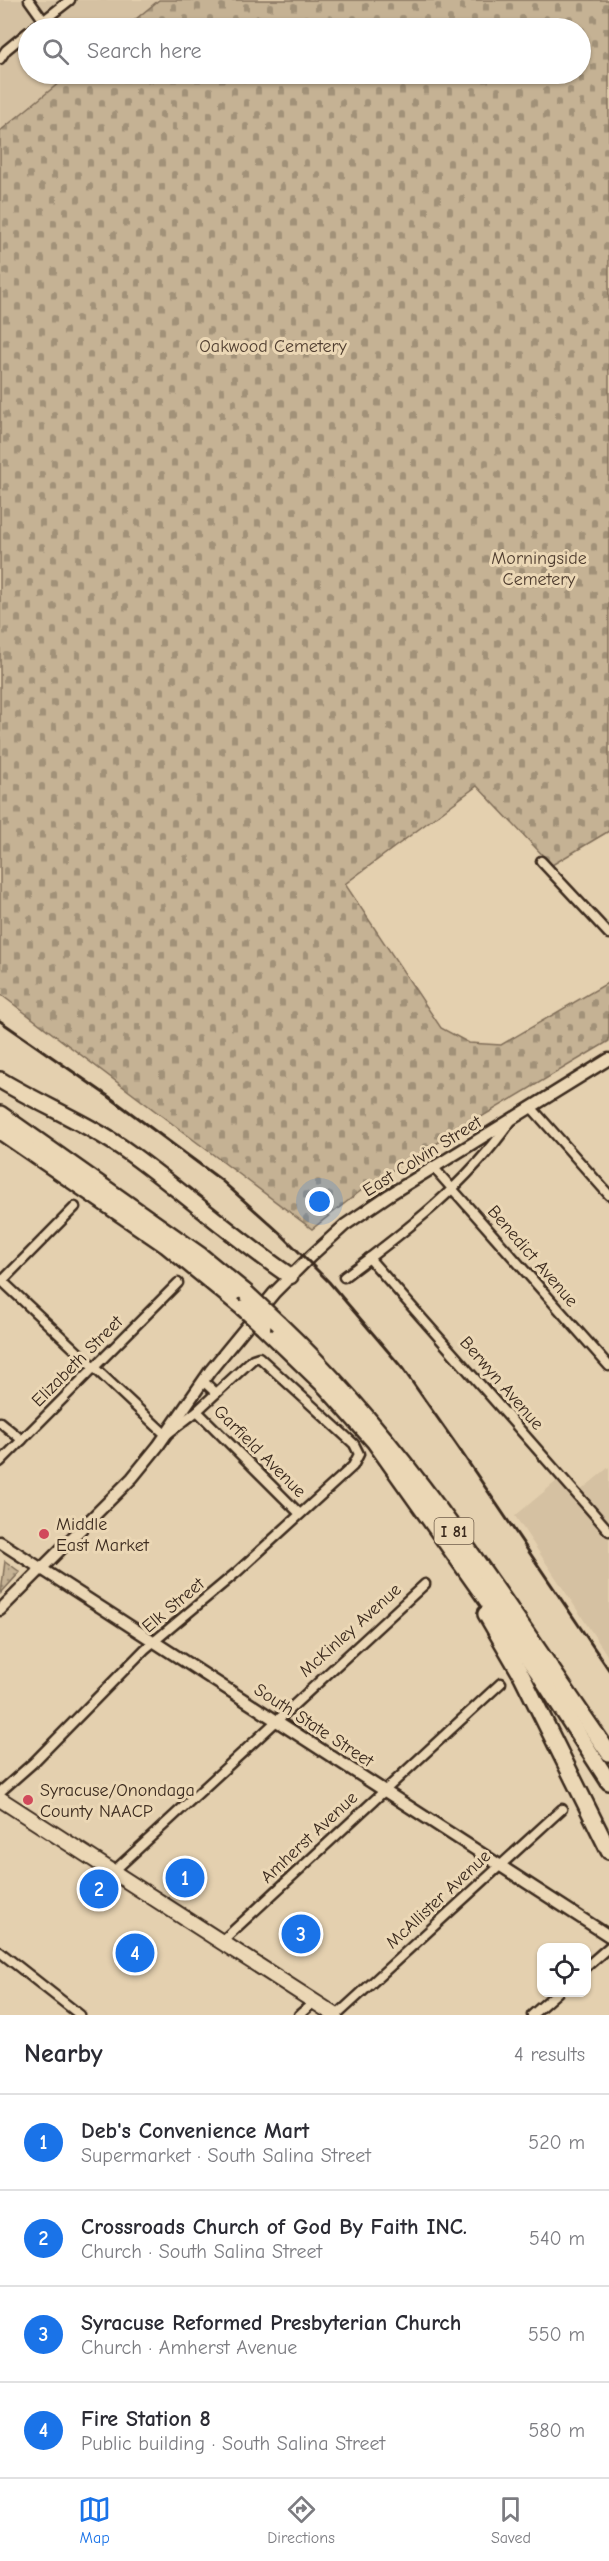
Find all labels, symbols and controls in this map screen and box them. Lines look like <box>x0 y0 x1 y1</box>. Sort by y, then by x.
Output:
search box <box>18 18 591 84</box>
icon: search <box>39 35 72 68</box>
text: Search here <box>87 38 202 64</box>
park label: Oakwood Cemetery <box>199 336 348 357</box>
park label: Morningside Cemetery <box>491 548 587 590</box>
street label: East Colvin Street <box>359 1111 486 1201</box>
your location <box>305 1187 334 1216</box>
street label: Benedict Avenue <box>483 1201 582 1311</box>
street label: Elizabeth Street <box>27 1311 128 1411</box>
street label: Berwyn Avenue <box>455 1332 548 1434</box>
street label: Garfield Avenue <box>209 1401 310 1502</box>
place label: Middle East Market <box>56 1514 150 1556</box>
road number: I 81 <box>434 1518 474 1544</box>
marker: Middle East Market <box>37 1527 51 1541</box>
street label: Elk Street <box>138 1573 209 1637</box>
street label: McKinley Avenue <box>295 1579 406 1682</box>
street label: South State Street <box>250 1679 378 1772</box>
place label: Syracuse/Onondaga County NAACP <box>40 1780 195 1822</box>
street label: Amherst Avenue <box>257 1787 362 1888</box>
marker: Syracuse/Onondaga County NAACP <box>21 1793 35 1807</box>
street label: McAllister Avenue <box>382 1846 495 1953</box>
pin: 1 <box>166 1856 204 1900</box>
pin: 2 <box>80 1866 118 1912</box>
pin: 3 <box>282 1912 320 1956</box>
pin: 4 <box>116 1930 154 1976</box>
map controls <box>537 1943 591 1997</box>
button: locate <box>537 1943 591 1997</box>
text: Nearby <box>24 2039 103 2069</box>
text: 4 results <box>514 2043 585 2066</box>
text: Deb's Convenience Mart <box>81 2118 309 2144</box>
text: 1 <box>40 2131 47 2154</box>
text: 520 m <box>528 2131 585 2154</box>
text: Supermarket · South Salina Street <box>81 2144 371 2167</box>
text: Crossroads Church of God By Faith INC. <box>81 2214 467 2240</box>
text: 2 <box>39 2227 48 2250</box>
text: 540 m <box>529 2227 585 2250</box>
text: Church · South Salina Street <box>81 2240 322 2263</box>
text: Syracuse Reformed Presbyterian Church <box>81 2310 461 2336</box>
text: 3 <box>39 2323 48 2346</box>
text: 550 m <box>528 2323 585 2346</box>
text: Church · Amherst Avenue <box>81 2336 297 2359</box>
text: Fire Station 8 <box>81 2406 211 2432</box>
text: 4 <box>39 2419 48 2442</box>
text: 580 m <box>528 2419 585 2442</box>
text: Public building · South Salina Street <box>81 2432 385 2455</box>
tab: Map <box>78 2493 111 2547</box>
tab: Directions <box>267 2493 335 2547</box>
tab: Saved <box>491 2493 531 2547</box>

